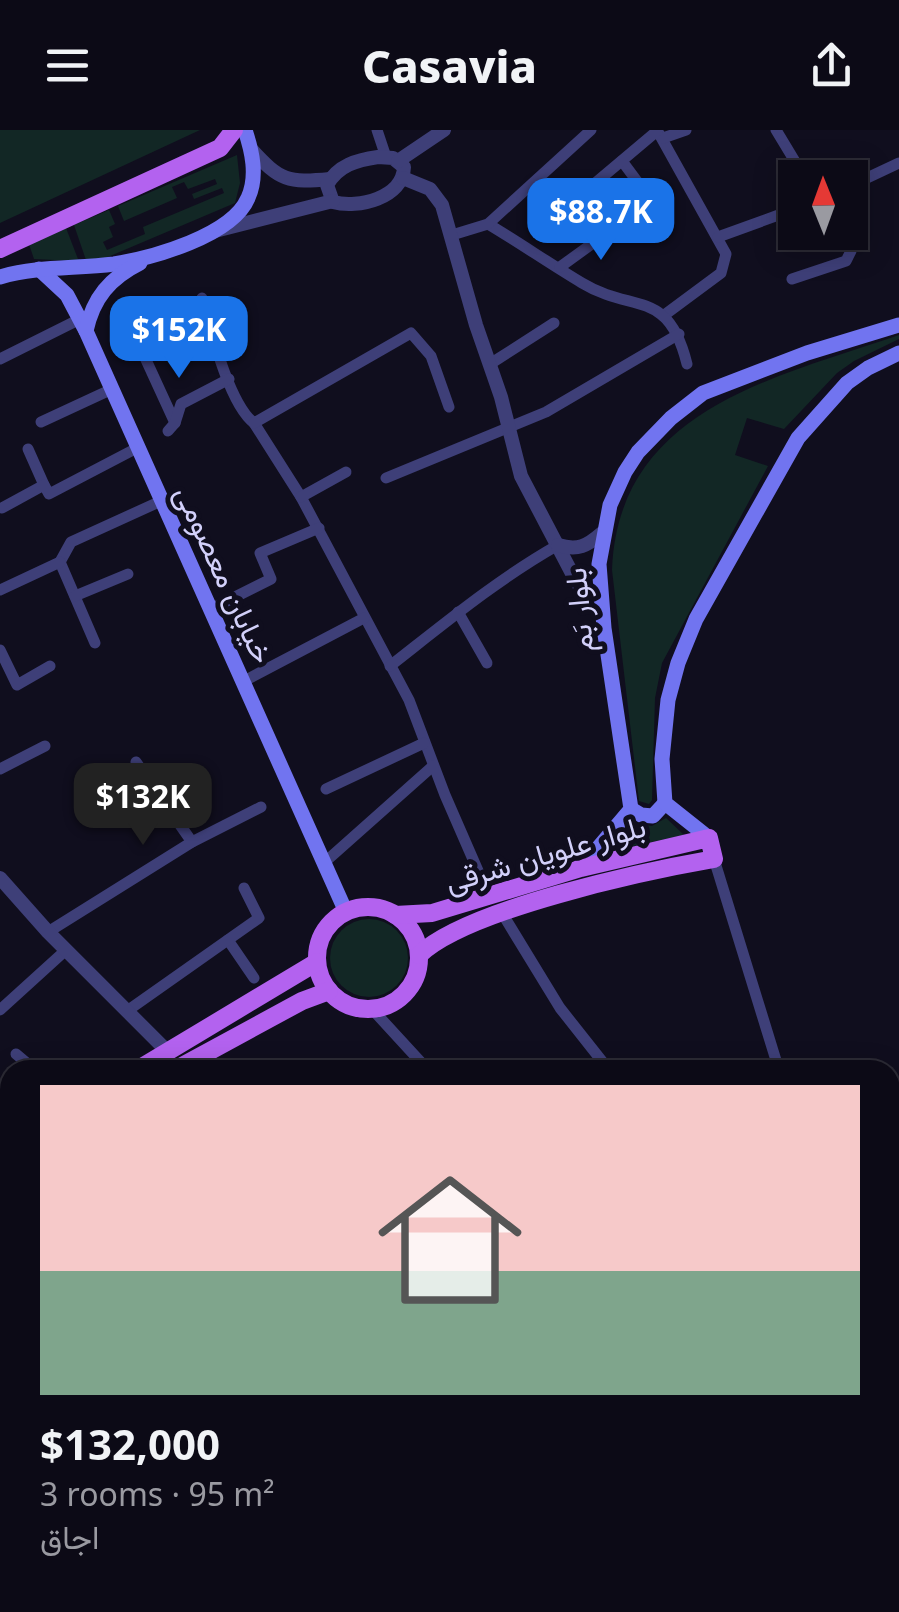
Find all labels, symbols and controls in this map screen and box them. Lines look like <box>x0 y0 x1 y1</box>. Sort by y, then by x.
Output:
text: Casavia <box>362 35 537 96</box>
icon: menu <box>40 38 95 93</box>
icon: share <box>804 38 859 93</box>
north arrow <box>778 160 868 250</box>
map controls <box>778 160 868 250</box>
pin: $88.7K <box>520 178 682 263</box>
text: $88.7K <box>549 189 653 232</box>
pin: $152K <box>109 296 249 381</box>
text: $152K <box>132 307 226 350</box>
street label: خیابان معصومی <box>166 478 284 670</box>
street label: بلوار بَم <box>554 566 602 654</box>
pin: $132K <box>73 763 213 848</box>
text: $132K <box>96 774 190 817</box>
street label: بلوار علویان شرقی <box>440 805 650 901</box>
icon: home <box>360 1150 540 1330</box>
text: $132,000 <box>40 1415 220 1472</box>
text: 3 rooms · 95 m² <box>40 1472 274 1515</box>
text: اجاق <box>40 1515 99 1558</box>

